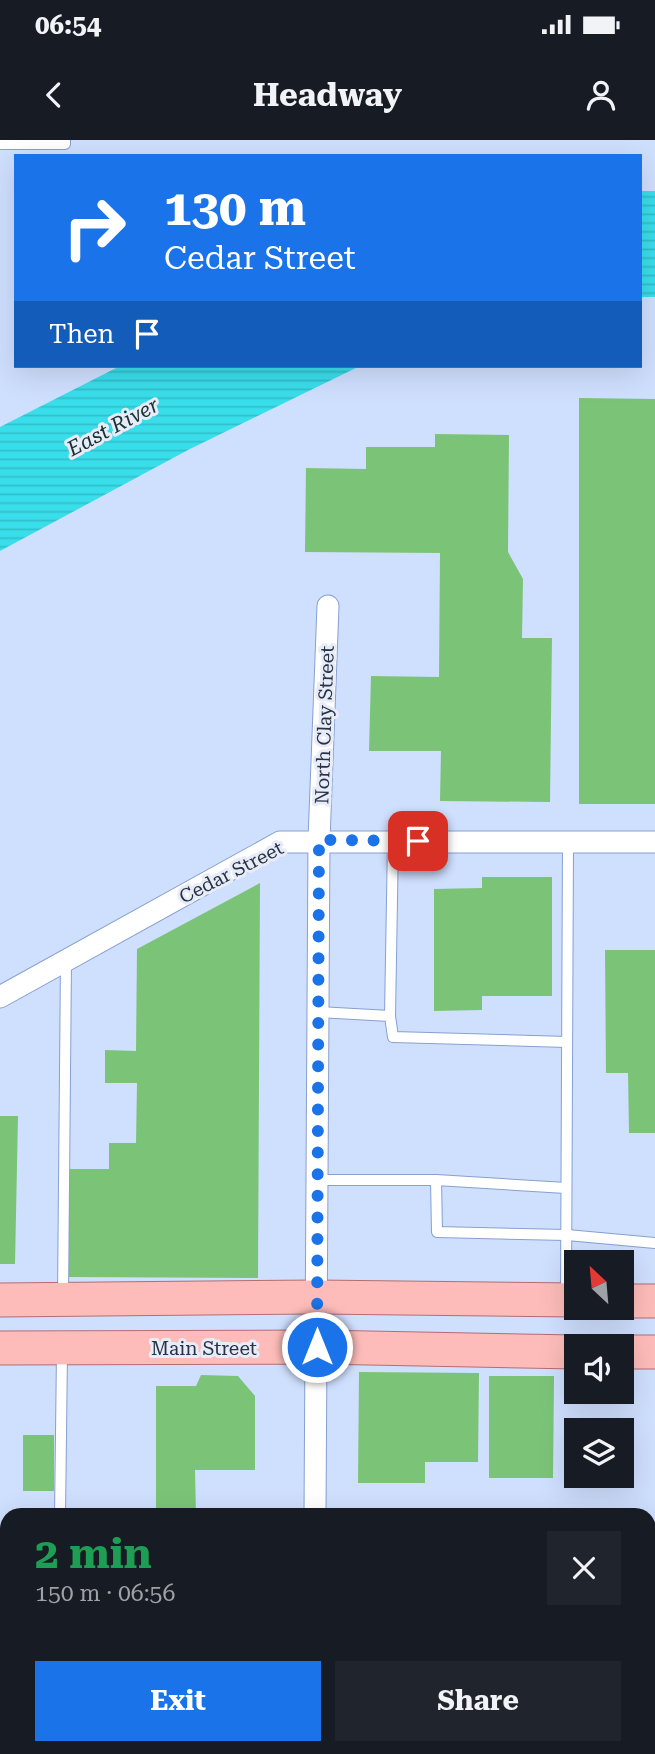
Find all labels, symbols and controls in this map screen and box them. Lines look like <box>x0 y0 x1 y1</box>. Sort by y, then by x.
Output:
text: 06:54 <box>35 10 101 40</box>
icon: back <box>35 76 73 114</box>
text: Headway <box>253 76 402 114</box>
icon: person <box>582 76 620 114</box>
text: 130 m <box>164 180 306 237</box>
icon: right <box>49 182 140 273</box>
text: Cedar Street <box>164 239 356 277</box>
icon: arrive <box>128 315 166 353</box>
text: Then <box>49 319 114 349</box>
water label: East River <box>62 393 163 462</box>
street label: North Clay Street <box>310 645 339 805</box>
pin <box>388 811 448 871</box>
icon: arrive <box>399 822 437 860</box>
street label: Cedar Street <box>175 836 287 909</box>
north arrow <box>564 1250 634 1320</box>
map controls <box>564 1250 634 1488</box>
position arrow <box>280 1310 354 1384</box>
button: sound <box>564 1334 634 1404</box>
street label: Main Street <box>151 1337 257 1360</box>
button: layers <box>564 1418 634 1488</box>
text: 2 min <box>35 1529 152 1578</box>
button: close <box>547 1531 621 1605</box>
text: 150 m · 06:56 <box>35 1580 175 1607</box>
button: Exit <box>35 1661 321 1741</box>
button: Share <box>335 1661 621 1741</box>

